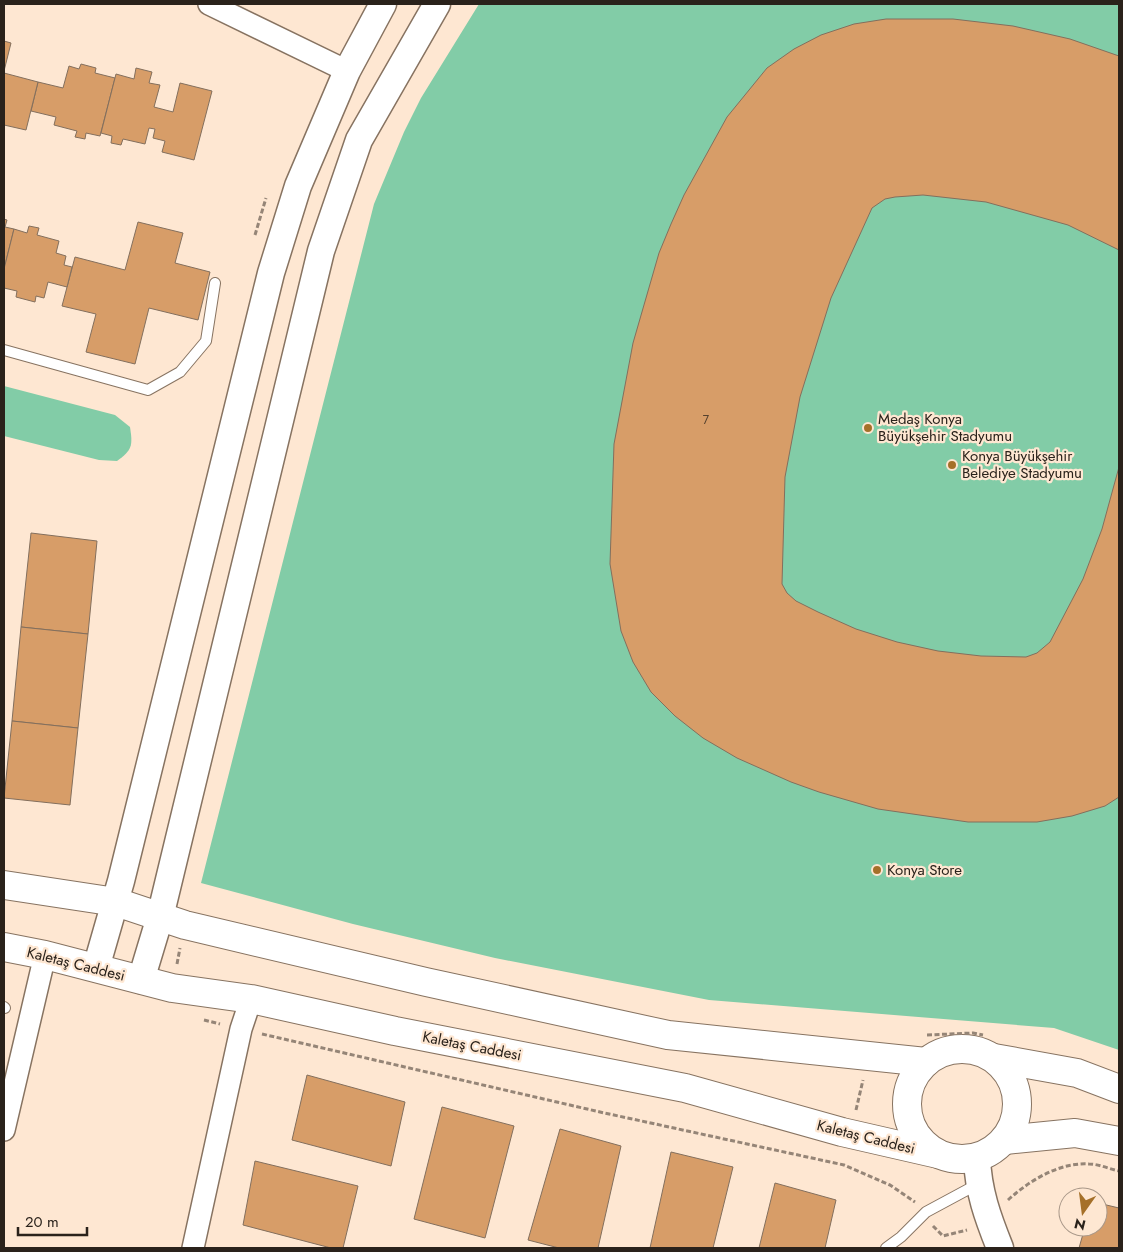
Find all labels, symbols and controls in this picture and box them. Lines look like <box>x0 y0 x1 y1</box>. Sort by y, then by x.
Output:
place label: Medaş Konya Büyükşehir Stadyumu <box>878 408 1012 447</box>
house number: 7 <box>703 411 710 429</box>
marker: Medaş Konya Büyükşehir Stadyumu <box>862 422 874 434</box>
place label: Konya Büyükşehir Belediye Stadyumu <box>962 445 1082 484</box>
marker: Konya Büyükşehir Belediye Stadyumu <box>946 459 958 471</box>
place label: Konya Store <box>887 859 962 881</box>
marker: Konya Store <box>871 864 883 876</box>
street label: Kaletaş Caddesi <box>25 941 127 987</box>
street label: Kaletaş Caddesi <box>421 1026 523 1066</box>
street label: Kaletaş Caddesi <box>815 1114 917 1160</box>
north arrow <box>1058 1187 1108 1237</box>
scale bar <box>18 1204 86 1236</box>
text: 20 m <box>25 1211 59 1233</box>
text: N <box>1072 1214 1088 1236</box>

